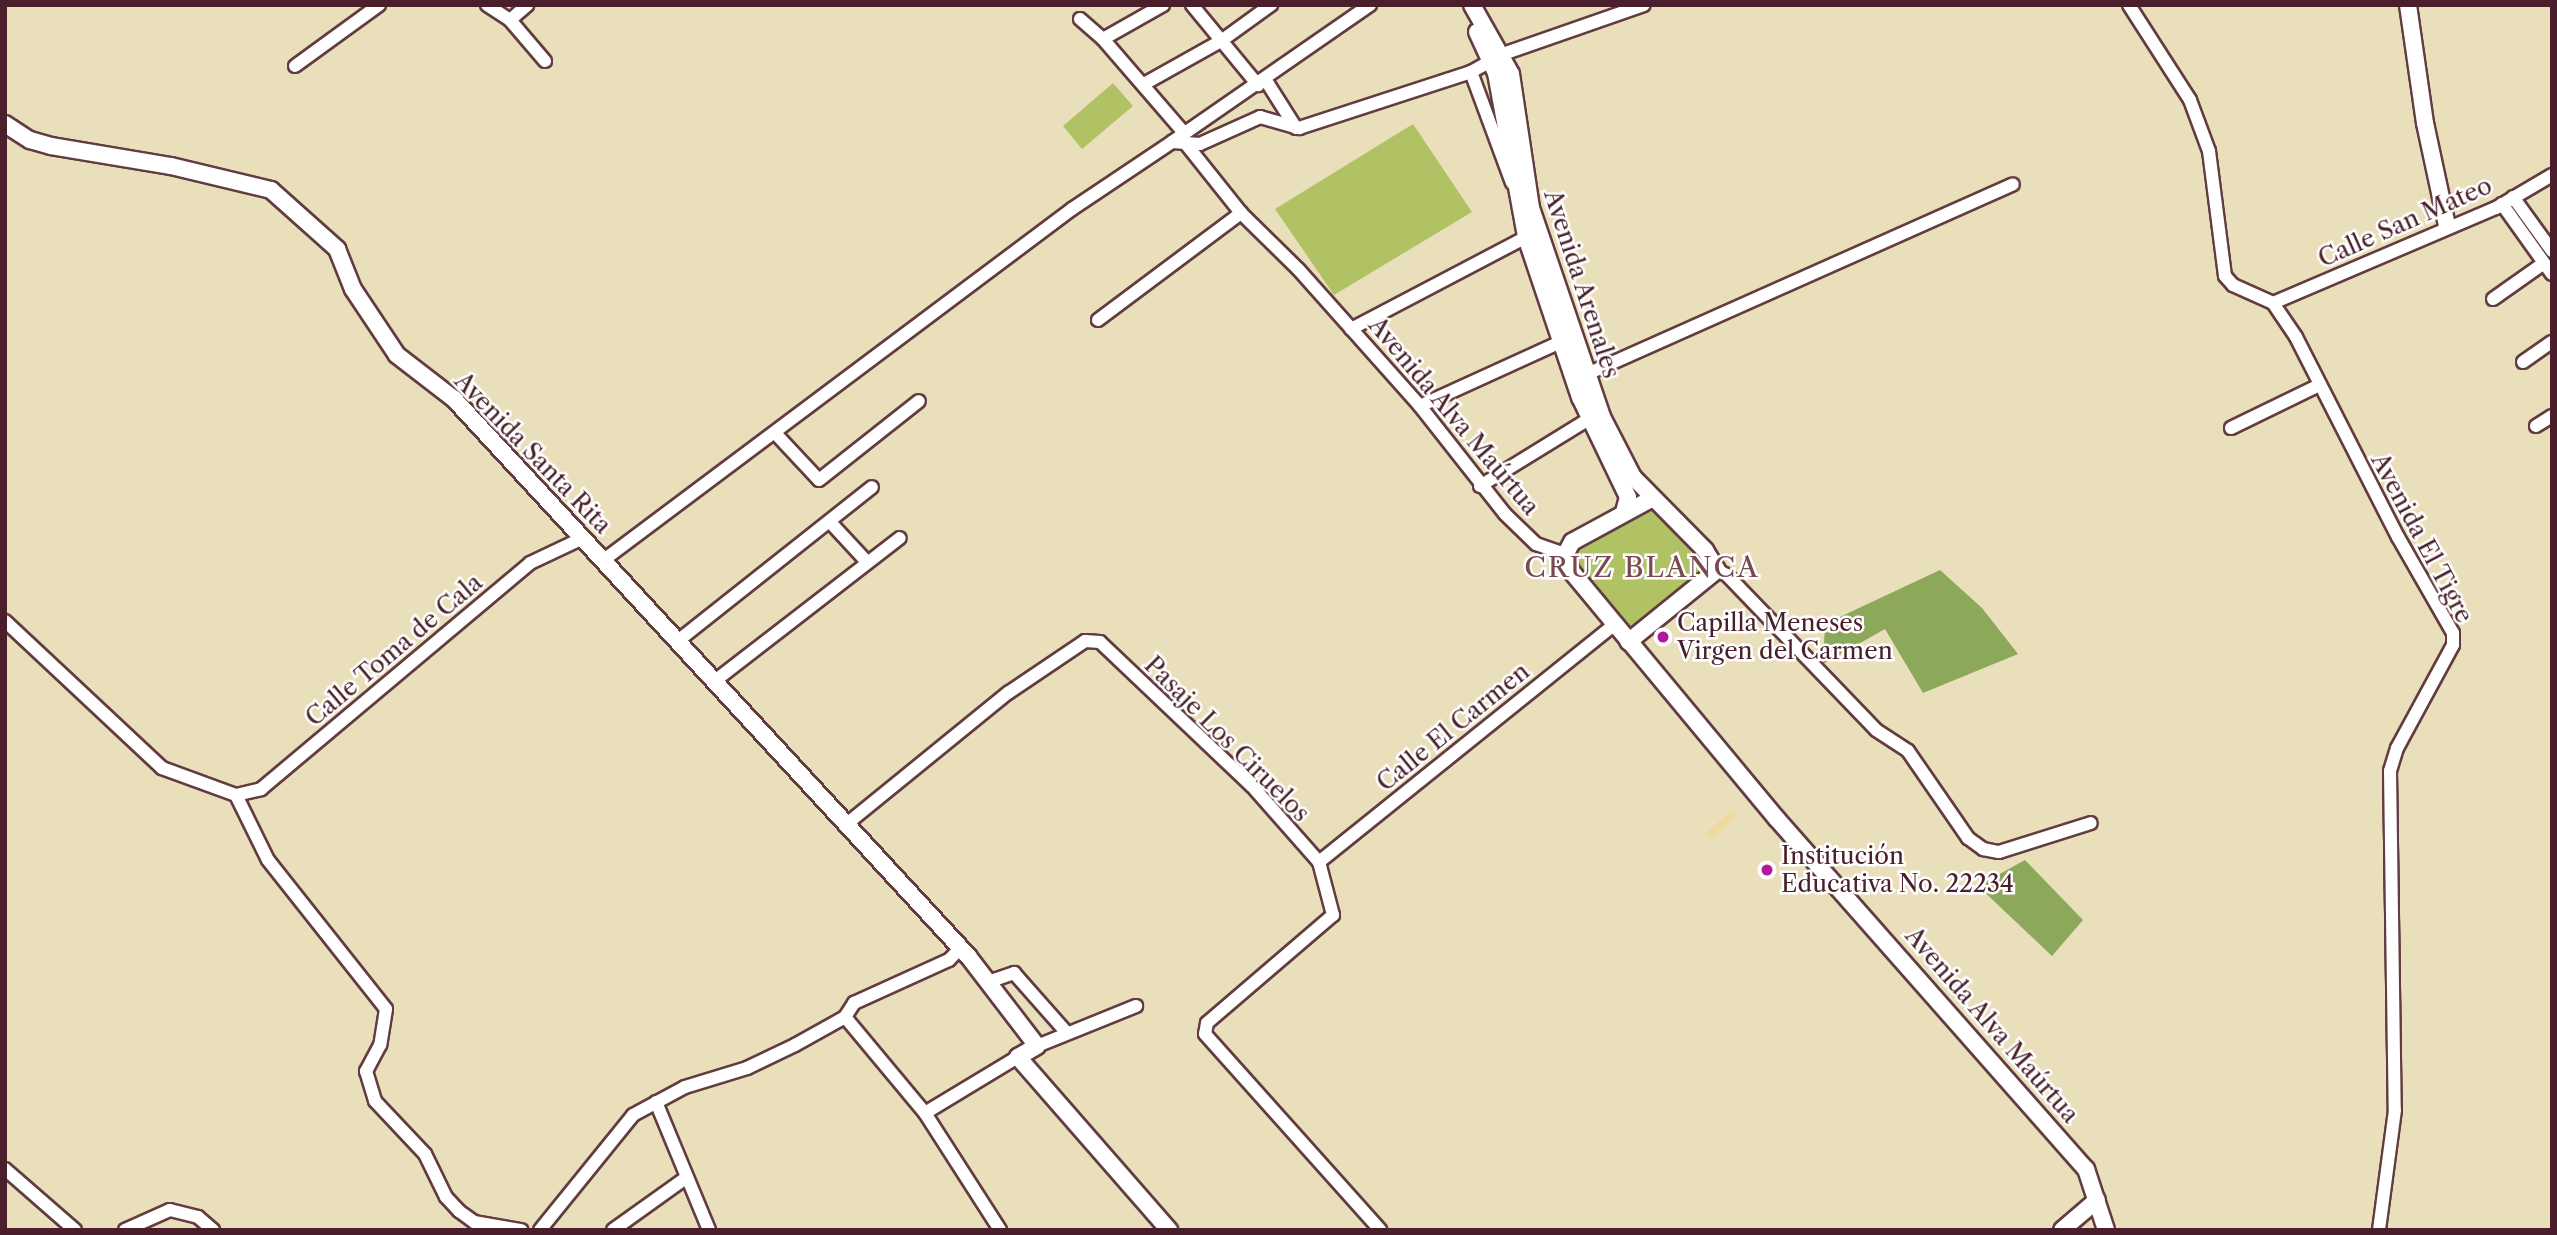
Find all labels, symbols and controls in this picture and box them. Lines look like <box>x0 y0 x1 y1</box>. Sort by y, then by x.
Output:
street label: Calle San Mateo <box>2314 171 2496 273</box>
street label: Avenida Arenales <box>1538 185 1626 383</box>
street label: Avenida Alva Maúrtua <box>1362 311 1546 521</box>
street label: Avenida Santa Rita <box>448 366 618 540</box>
street label: Avenida El Tigre <box>2365 448 2479 628</box>
district label: CRUZ BLANCA <box>1526 550 1758 584</box>
street label: Calle Toma de Cala <box>300 567 488 733</box>
place label: Capilla Meneses Virgen del Carmen <box>1677 609 1893 665</box>
marker: Capilla Meneses Virgen del Carmen <box>1655 629 1671 645</box>
street label: Pasaje Los Ciruelos <box>1138 650 1316 828</box>
street label: Calle El Carmen <box>1371 657 1535 797</box>
place label: Institución Educativa No. 22234 <box>1781 842 2014 898</box>
marker: Institución Educativa No. 22234 <box>1759 862 1775 878</box>
street label: Avenida Alva Maúrtua <box>1899 921 2085 1129</box>

